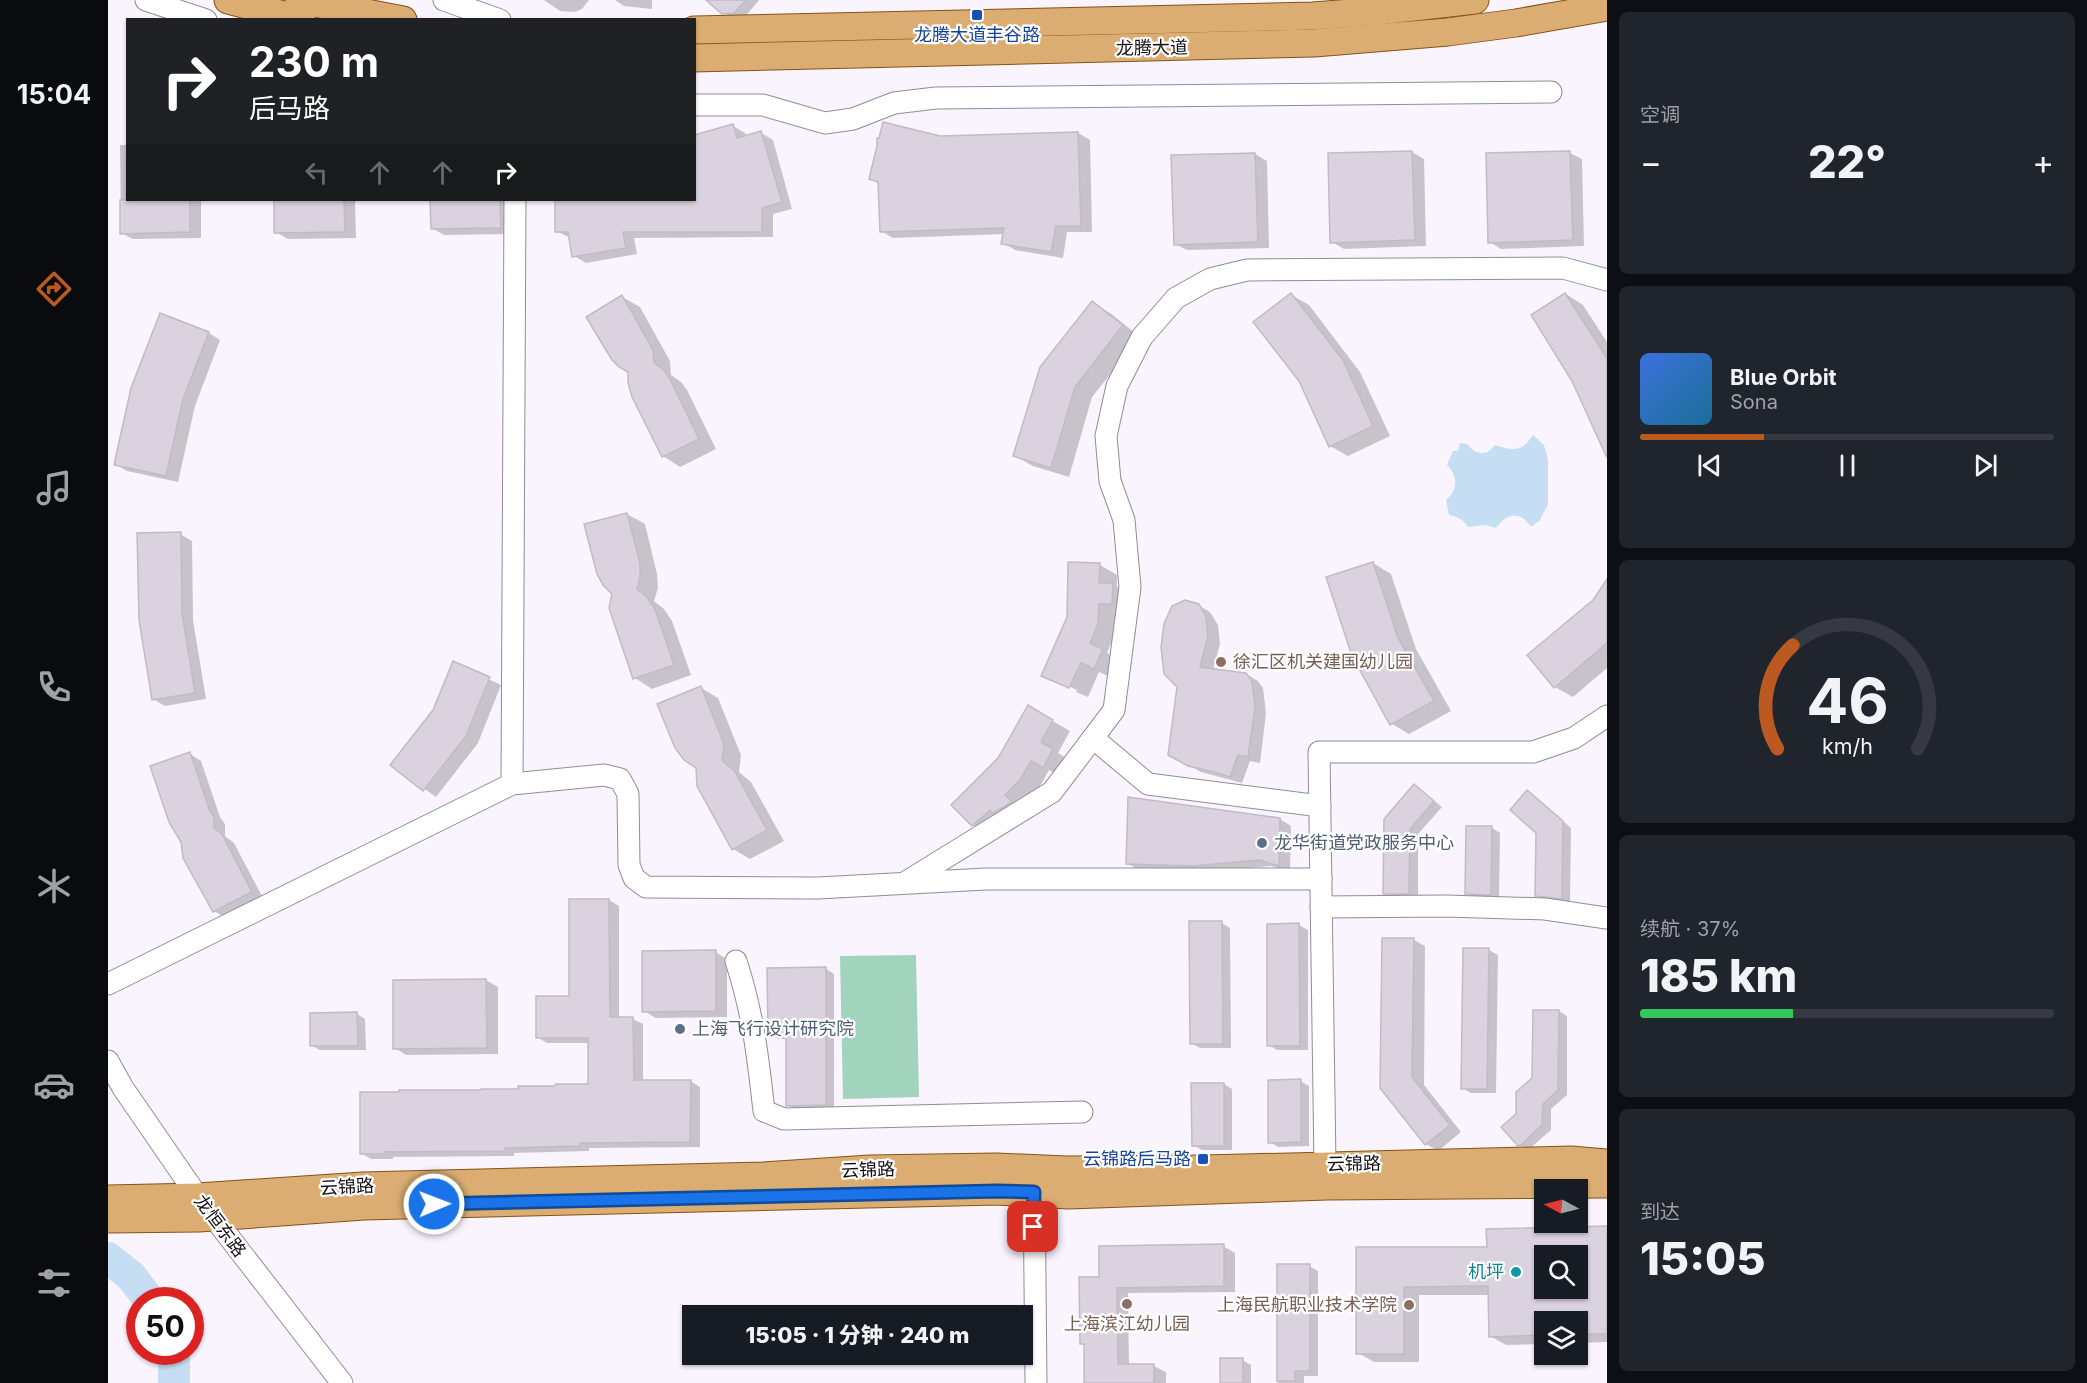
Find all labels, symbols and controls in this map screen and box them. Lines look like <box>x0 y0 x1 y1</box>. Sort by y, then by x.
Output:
marker: 龙腾大道丰谷路 <box>970 8 984 22</box>
place label: 龙腾大道丰谷路 <box>914 24 1040 45</box>
text: 230 m <box>249 36 379 87</box>
street label: 龙腾大道 <box>1116 36 1188 59</box>
icon: right <box>150 42 228 120</box>
text: 15:04 <box>17 78 91 111</box>
text: 后马路 <box>249 92 330 125</box>
text: 空调 <box>1640 103 1680 127</box>
text: 22° <box>1808 134 1886 189</box>
text: − <box>1640 142 1662 182</box>
text: + <box>2032 142 2054 182</box>
icon: left <box>300 156 333 189</box>
icon: ahead <box>363 156 396 189</box>
icon: ahead <box>426 156 459 189</box>
icon: right <box>489 156 522 189</box>
icon: directions <box>33 268 75 310</box>
text: Blue Orbit <box>1730 364 1837 390</box>
text: Sona <box>1730 390 1778 414</box>
icon: previous <box>1693 449 1726 482</box>
icon: pause <box>1831 449 1864 482</box>
icon: next <box>1969 449 2002 482</box>
icon: music <box>33 467 75 509</box>
place label: 徐汇区机关建国幼儿园 <box>1233 651 1413 672</box>
marker: 徐汇区机关建国幼儿园 <box>1214 655 1228 669</box>
text: 46 <box>1806 663 1888 738</box>
icon: phone <box>33 666 75 708</box>
text: km/h <box>1822 733 1872 759</box>
place label: 龙华街道党政服务中心 <box>1274 832 1454 853</box>
marker: 龙华街道党政服务中心 <box>1255 836 1269 850</box>
icon: climate <box>33 865 75 907</box>
text: 续航 · 37% <box>1640 917 1740 941</box>
text: 185 km <box>1640 948 1797 1003</box>
place label: 上海飞行设计研究院 <box>692 1018 854 1039</box>
marker: 上海飞行设计研究院 <box>673 1022 687 1036</box>
icon: car <box>33 1064 75 1106</box>
place label: 云锦路后马路 <box>1083 1148 1191 1169</box>
marker: 云锦路后马路 <box>1196 1152 1210 1166</box>
street label: 云锦路 <box>1327 1153 1381 1174</box>
street label: 云锦路 <box>841 1158 895 1181</box>
position arrow <box>402 1172 466 1236</box>
street label: 云锦路 <box>319 1175 374 1198</box>
north arrow <box>1534 1179 1588 1233</box>
map controls <box>1534 1179 1588 1365</box>
street label: 龙恒东路 <box>190 1191 250 1261</box>
text: 到达 <box>1640 1200 1680 1224</box>
pin <box>1007 1201 1058 1252</box>
icon: arrive <box>1016 1210 1049 1243</box>
text: 15:05 <box>1640 1231 1766 1286</box>
button: search <box>1534 1245 1588 1299</box>
place label: 机坪 <box>1468 1261 1504 1282</box>
icon: filters <box>33 1262 75 1304</box>
marker: 机坪 <box>1509 1265 1523 1279</box>
speed limit sign: 50 <box>126 1287 204 1365</box>
place label: 上海民航职业技术学院 <box>1217 1294 1397 1315</box>
marker: 上海滨江幼儿园 <box>1120 1297 1134 1311</box>
marker: 上海民航职业技术学院 <box>1402 1298 1416 1312</box>
button: layers <box>1534 1311 1588 1365</box>
place label: 上海滨江幼儿园 <box>1064 1313 1190 1334</box>
text: 15:05 · 1 分钟 · 240 m <box>746 1322 969 1348</box>

